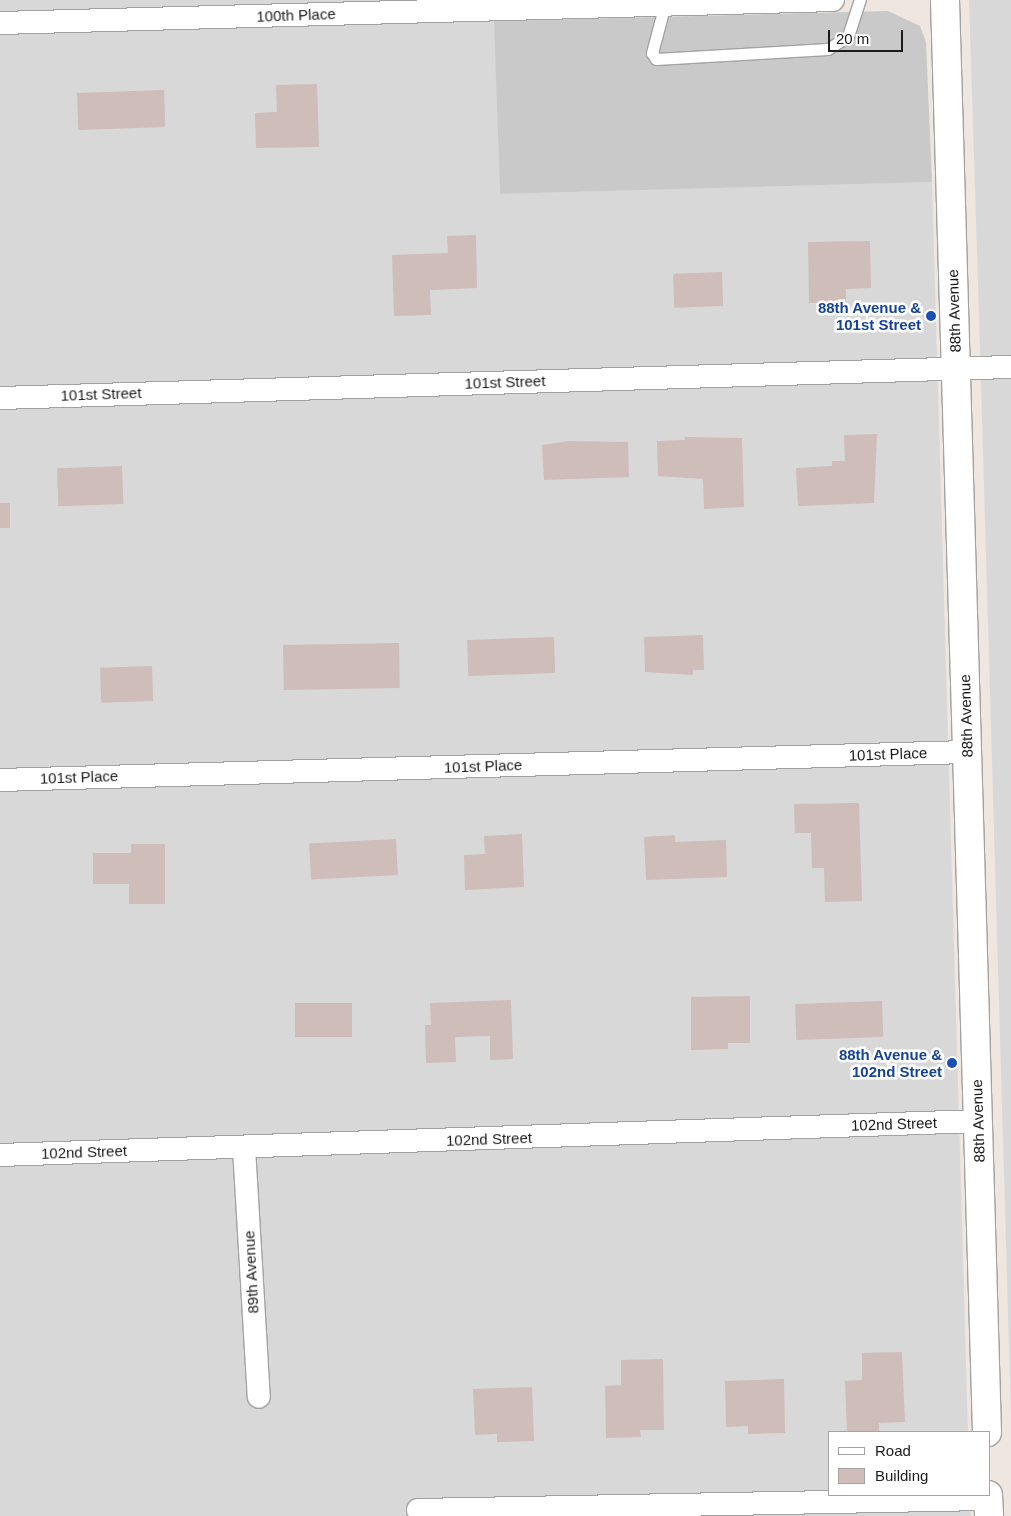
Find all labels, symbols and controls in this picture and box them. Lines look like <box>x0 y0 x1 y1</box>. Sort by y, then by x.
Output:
street label: 100th Place <box>256 5 336 25</box>
scale bar <box>831 20 906 52</box>
text: 20 m <box>836 30 869 47</box>
street label: 88th Avenue <box>944 269 964 353</box>
place label: 88th Avenue & 101st Street <box>817 298 921 333</box>
marker: 88th Avenue & 101st Street <box>925 310 937 322</box>
street label: 101st Street <box>464 372 546 392</box>
street label: 101st Street <box>60 384 142 404</box>
street label: 88th Avenue <box>956 674 976 758</box>
street label: 101st Place <box>849 744 927 764</box>
street label: 101st Place <box>444 756 522 776</box>
street label: 101st Place <box>40 767 118 787</box>
place label: 88th Avenue & 102nd Street <box>838 1045 942 1080</box>
marker: 88th Avenue & 102nd Street <box>946 1057 958 1069</box>
street label: 88th Avenue <box>968 1079 988 1163</box>
street label: 102nd Street <box>851 1114 937 1134</box>
street label: 102nd Street <box>446 1129 532 1149</box>
street label: 102nd Street <box>41 1142 127 1162</box>
street label: 89th Avenue <box>240 1230 262 1314</box>
legend <box>828 1431 991 1496</box>
text: Road <box>875 1442 911 1459</box>
text: Building <box>875 1467 928 1484</box>

